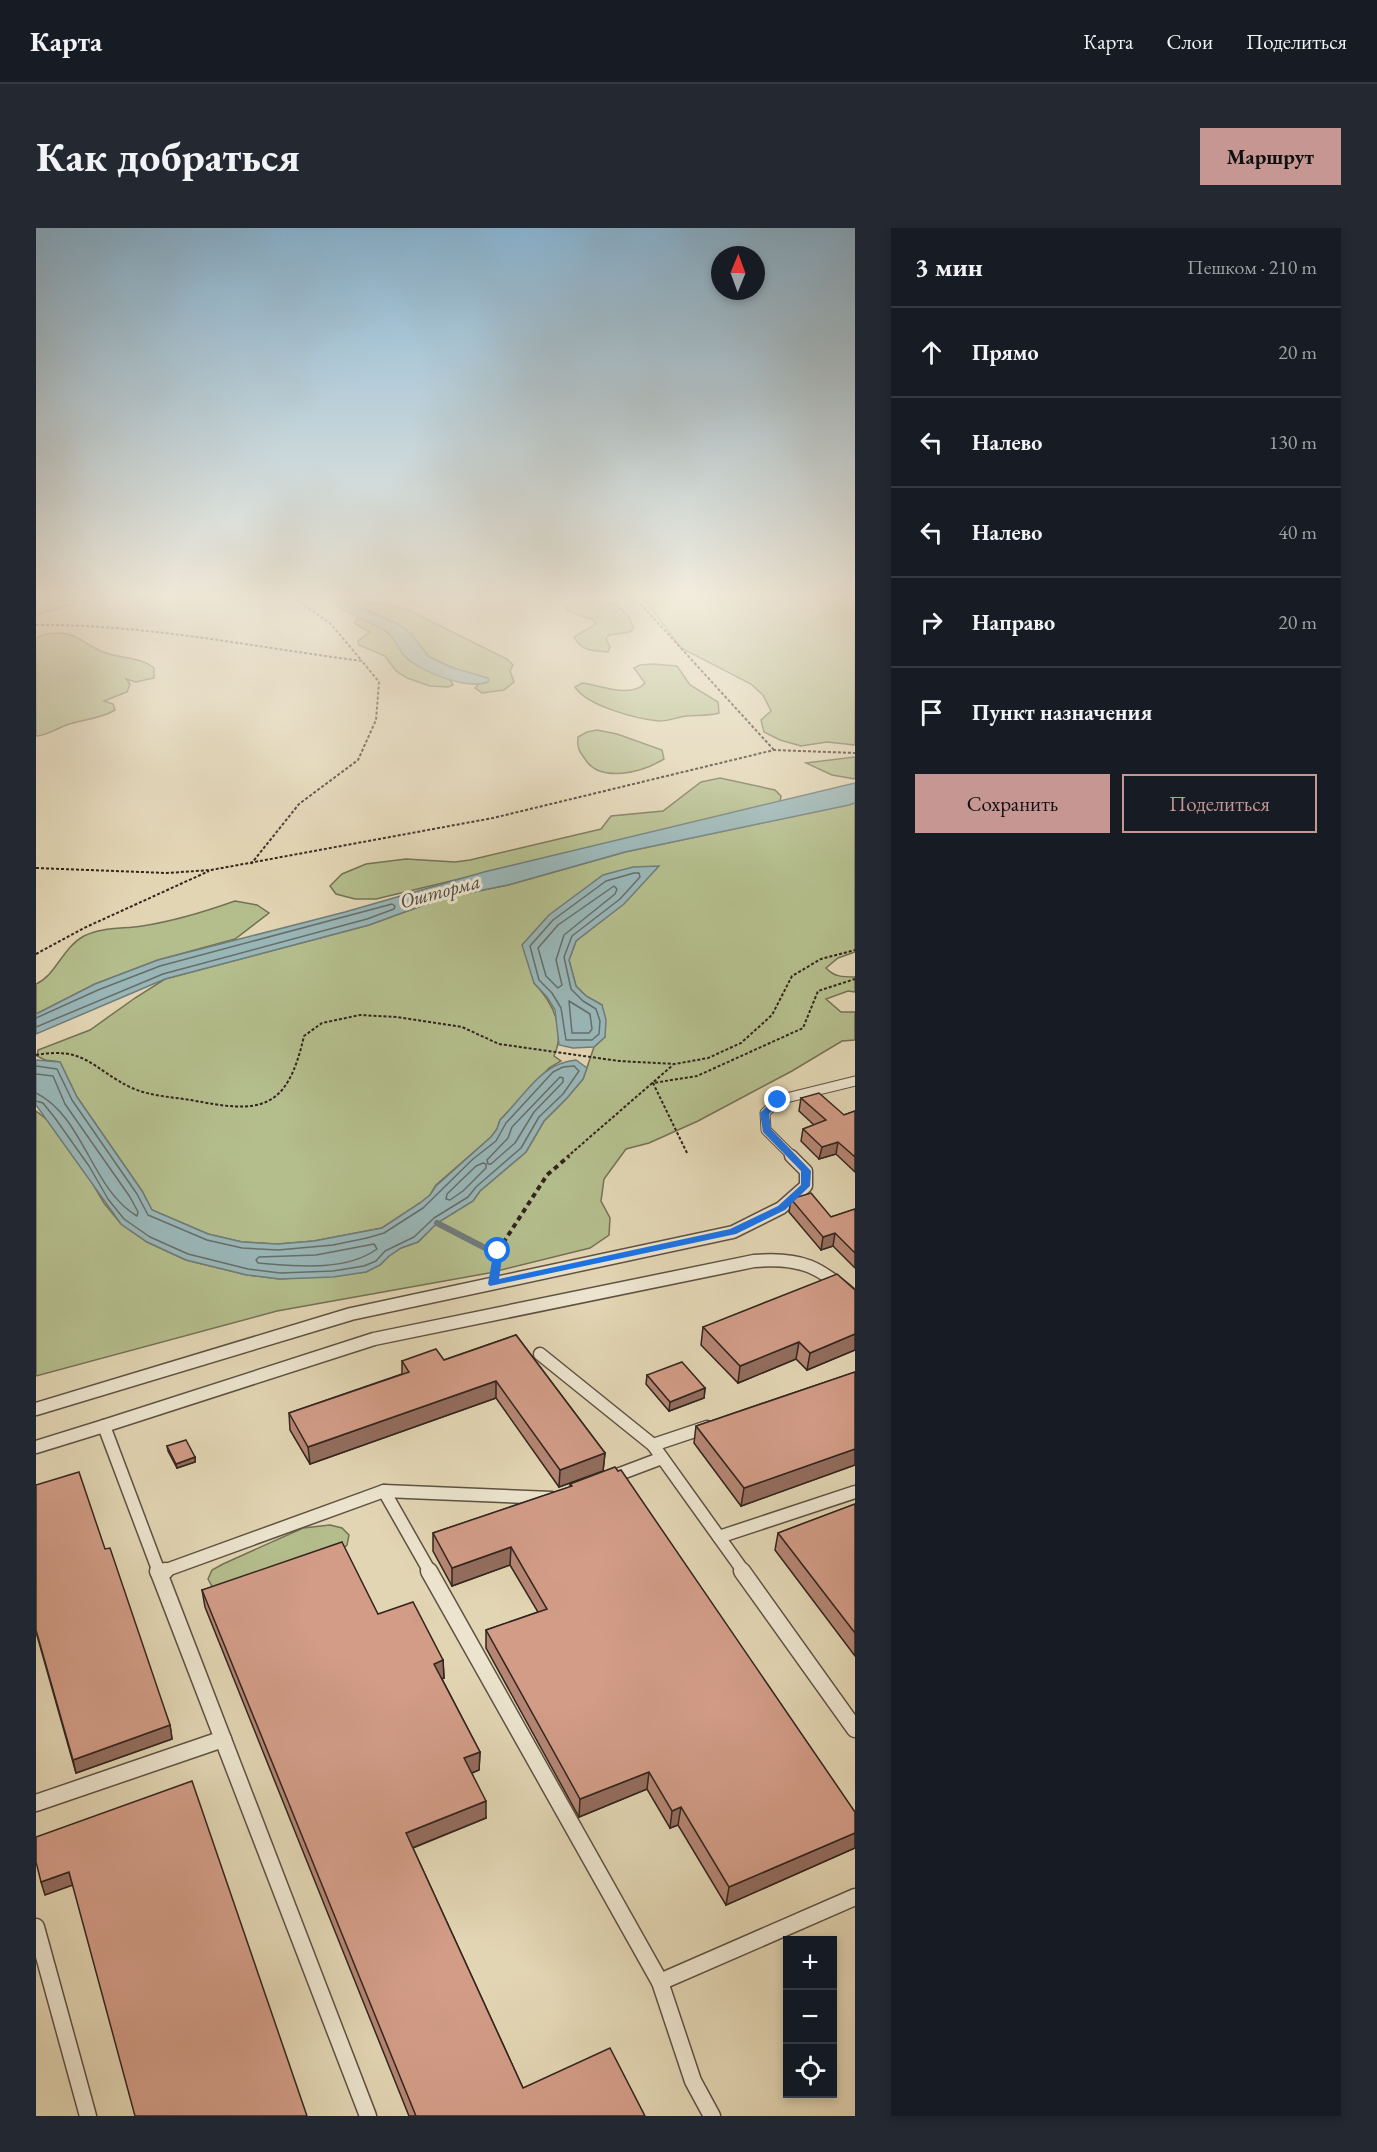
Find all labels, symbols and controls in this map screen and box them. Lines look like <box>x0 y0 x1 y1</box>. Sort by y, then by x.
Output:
text: Карта <box>30 23 102 59</box>
text: Карта <box>1083 28 1133 55</box>
text: Слои <box>1166 28 1213 55</box>
text: Поделиться <box>1246 28 1347 55</box>
button: Маршрут <box>1200 128 1341 185</box>
text: Как добраться <box>36 129 300 184</box>
north arrow <box>711 246 765 300</box>
text: 3 мин <box>915 250 983 284</box>
text: Пешком · 210 m <box>1187 254 1317 280</box>
icon: ahead <box>915 336 948 369</box>
text: Прямо <box>972 338 1039 367</box>
text: 20 m <box>1278 339 1317 365</box>
icon: left <box>915 426 948 459</box>
text: Налево <box>972 428 1042 457</box>
text: 130 m <box>1269 429 1317 455</box>
icon: left <box>915 516 948 549</box>
text: Налево <box>972 518 1042 547</box>
text: 40 m <box>1278 519 1317 545</box>
icon: right <box>915 606 948 639</box>
text: Направо <box>972 608 1055 637</box>
text: 20 m <box>1278 609 1317 635</box>
icon: arrive <box>915 696 948 729</box>
text: Пункт назначения <box>972 698 1152 727</box>
button: Сохранить <box>915 774 1110 833</box>
button: Поделиться <box>1122 774 1317 833</box>
water label: Ошторма <box>397 868 483 914</box>
route end <box>764 1086 790 1112</box>
route start <box>484 1237 510 1263</box>
map controls <box>783 1936 837 2098</box>
button: + <box>783 1936 837 1990</box>
button: − <box>783 1990 837 2044</box>
button: locate <box>783 2044 837 2098</box>

